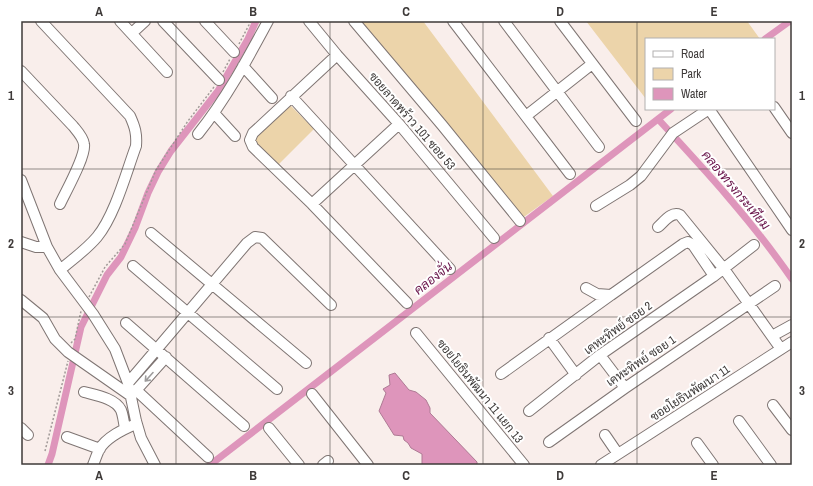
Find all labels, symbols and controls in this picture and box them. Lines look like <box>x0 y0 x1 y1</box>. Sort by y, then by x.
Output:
text: A <box>95 3 103 20</box>
text: B <box>249 3 257 20</box>
text: C <box>402 3 410 20</box>
text: D <box>556 3 564 20</box>
text: E <box>710 3 718 20</box>
legend <box>645 38 775 110</box>
text: Road <box>681 46 705 62</box>
text: Park <box>681 66 701 82</box>
street label: ซอยลาดพร้าว 101 ซอย 53 <box>365 69 459 173</box>
text: Water <box>681 86 708 102</box>
text: 1 <box>8 87 14 104</box>
text: 1 <box>799 87 805 104</box>
water label: คลองทรงกระเทียม <box>698 146 775 233</box>
text: 2 <box>8 235 14 252</box>
text: 2 <box>799 235 805 252</box>
water label: คลองจั่น <box>408 254 456 298</box>
street label: เคหะทิพย์ ซอย 2 <box>581 298 655 358</box>
street label: เคหะทิพย์ ซอย 1 <box>603 332 679 390</box>
street label: ซอยโยธินพัฒนา 11 แยก 13 <box>433 336 527 446</box>
street label: ซอยโยธินพัฒนา 11 <box>647 361 733 425</box>
one-way arrow <box>145 371 154 381</box>
text: 3 <box>8 382 14 399</box>
text: 3 <box>799 382 805 399</box>
text: A <box>95 467 103 484</box>
text: B <box>249 467 257 484</box>
text: C <box>402 467 410 484</box>
text: D <box>556 467 564 484</box>
text: E <box>710 467 718 484</box>

